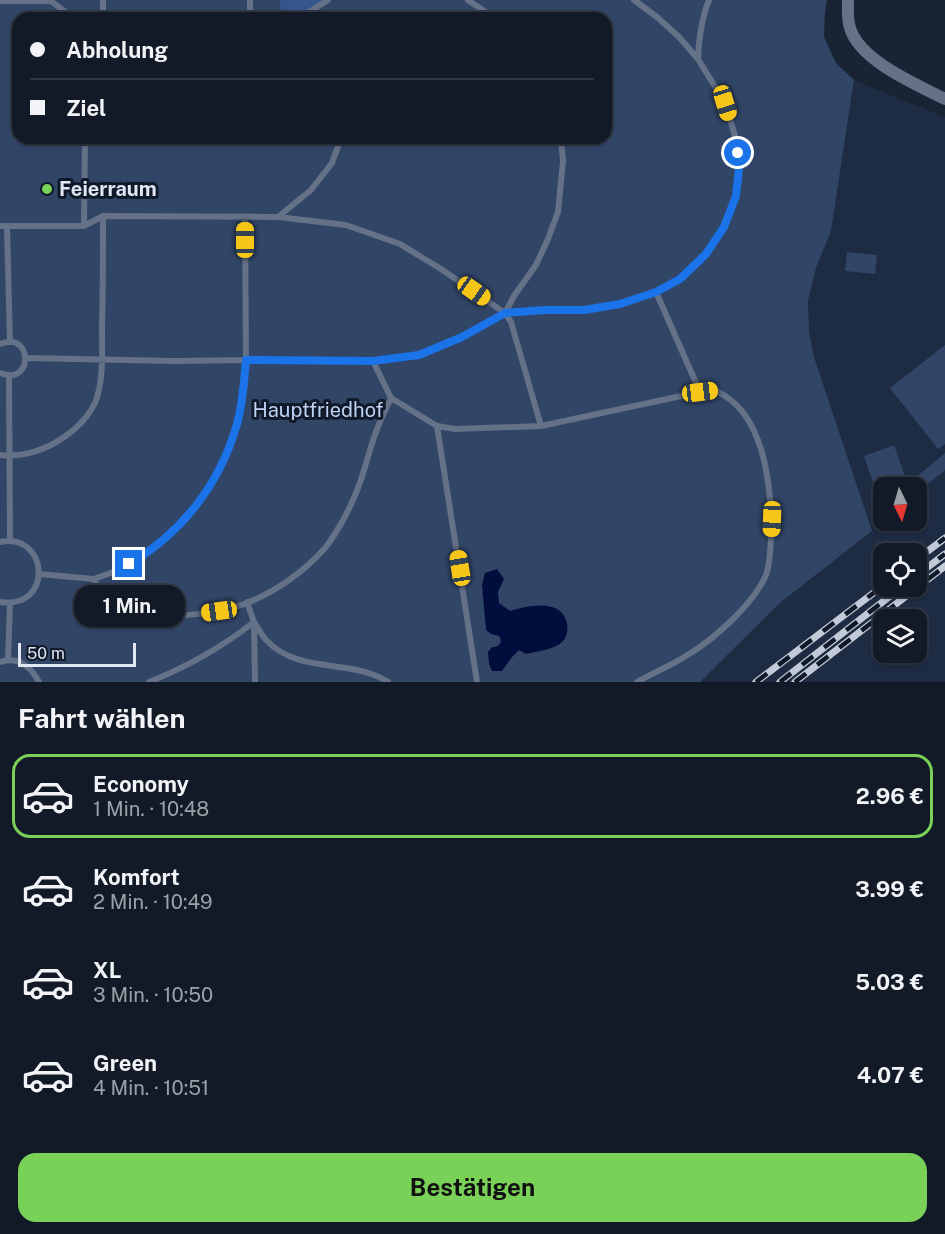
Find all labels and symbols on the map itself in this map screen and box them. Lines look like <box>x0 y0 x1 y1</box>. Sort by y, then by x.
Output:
car <box>711 83 739 123</box>
route start <box>724 139 751 166</box>
place label: Feierraum <box>59 177 157 201</box>
marker: Feierraum <box>40 182 54 196</box>
car <box>236 222 254 258</box>
car <box>454 273 494 309</box>
car <box>681 381 719 403</box>
park label: Hauptfriedhof <box>253 398 384 422</box>
north arrow <box>873 477 927 531</box>
car <box>762 501 782 537</box>
car <box>448 549 472 587</box>
route end <box>115 550 142 577</box>
callout: 1 Min. <box>74 585 184 627</box>
car <box>200 600 238 622</box>
scale bar <box>18 640 136 668</box>

